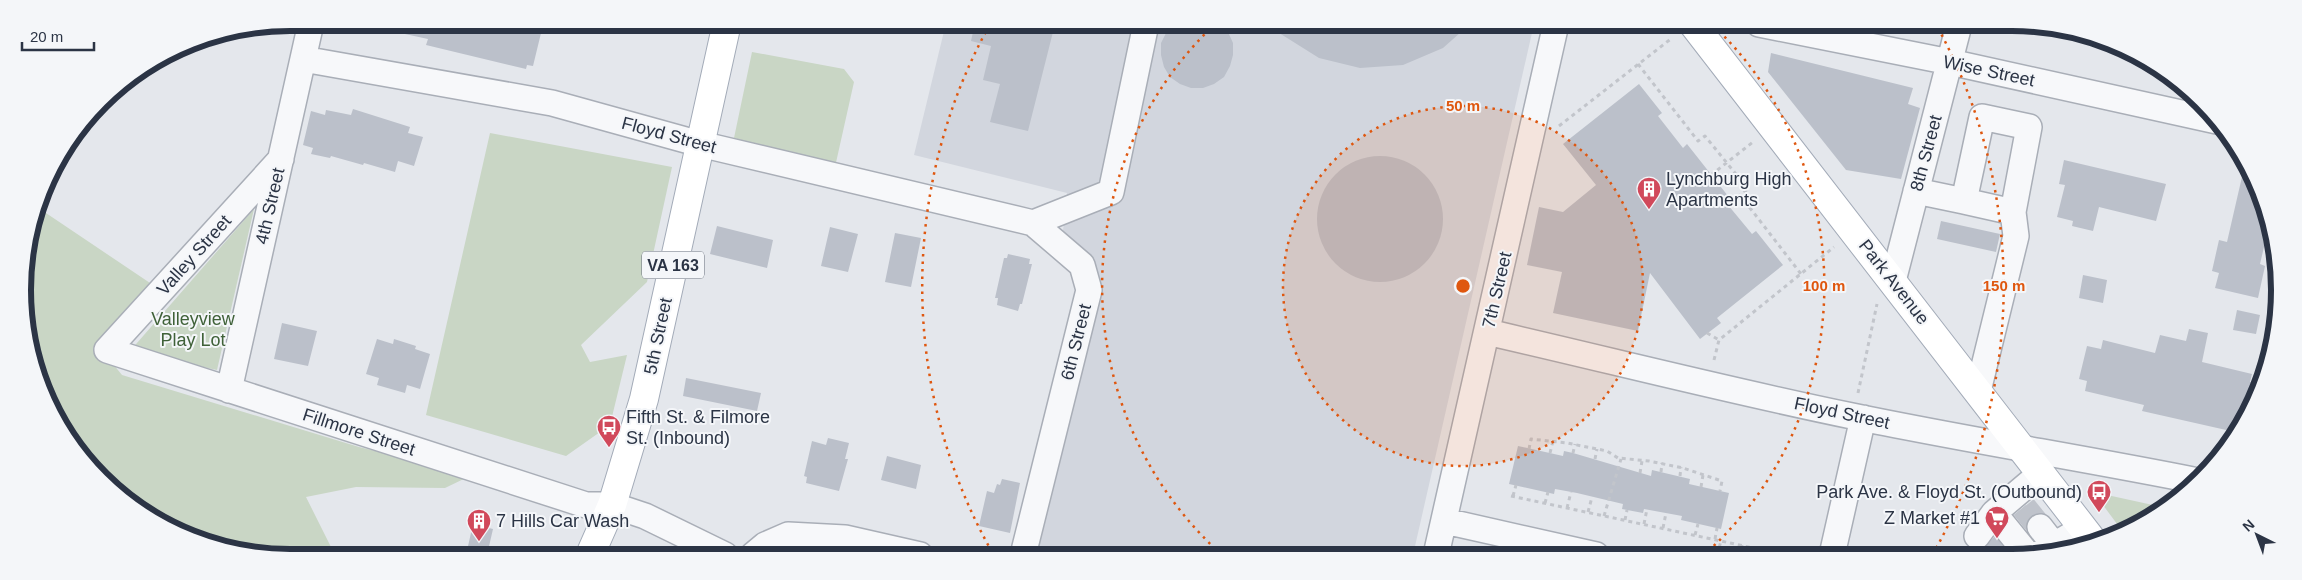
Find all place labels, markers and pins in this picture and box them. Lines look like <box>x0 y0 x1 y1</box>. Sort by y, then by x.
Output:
place label: Lynchburg High Apartments <box>1666 169 1791 210</box>
building icon: Lynchburg High Apartments <box>1636 176 1662 210</box>
centre of rings <box>1454 277 1472 295</box>
place label: Fifth St. & Filmore St. (Inbound) <box>626 407 770 448</box>
bus stop icon: Fifth St. & Filmore St. (Inbound) <box>596 414 622 448</box>
bus stop icon: Park Ave. & Floyd St. (Outbound) <box>2086 479 2112 513</box>
place label: Park Ave. & Floyd St. (Outbound) <box>1816 482 2082 502</box>
supermarket icon: Z Market #1 <box>1984 505 2010 539</box>
building icon: 7 Hills Car Wash <box>466 508 492 542</box>
place label: Z Market #1 <box>1884 508 1980 528</box>
place label: 7 Hills Car Wash <box>496 511 629 531</box>

